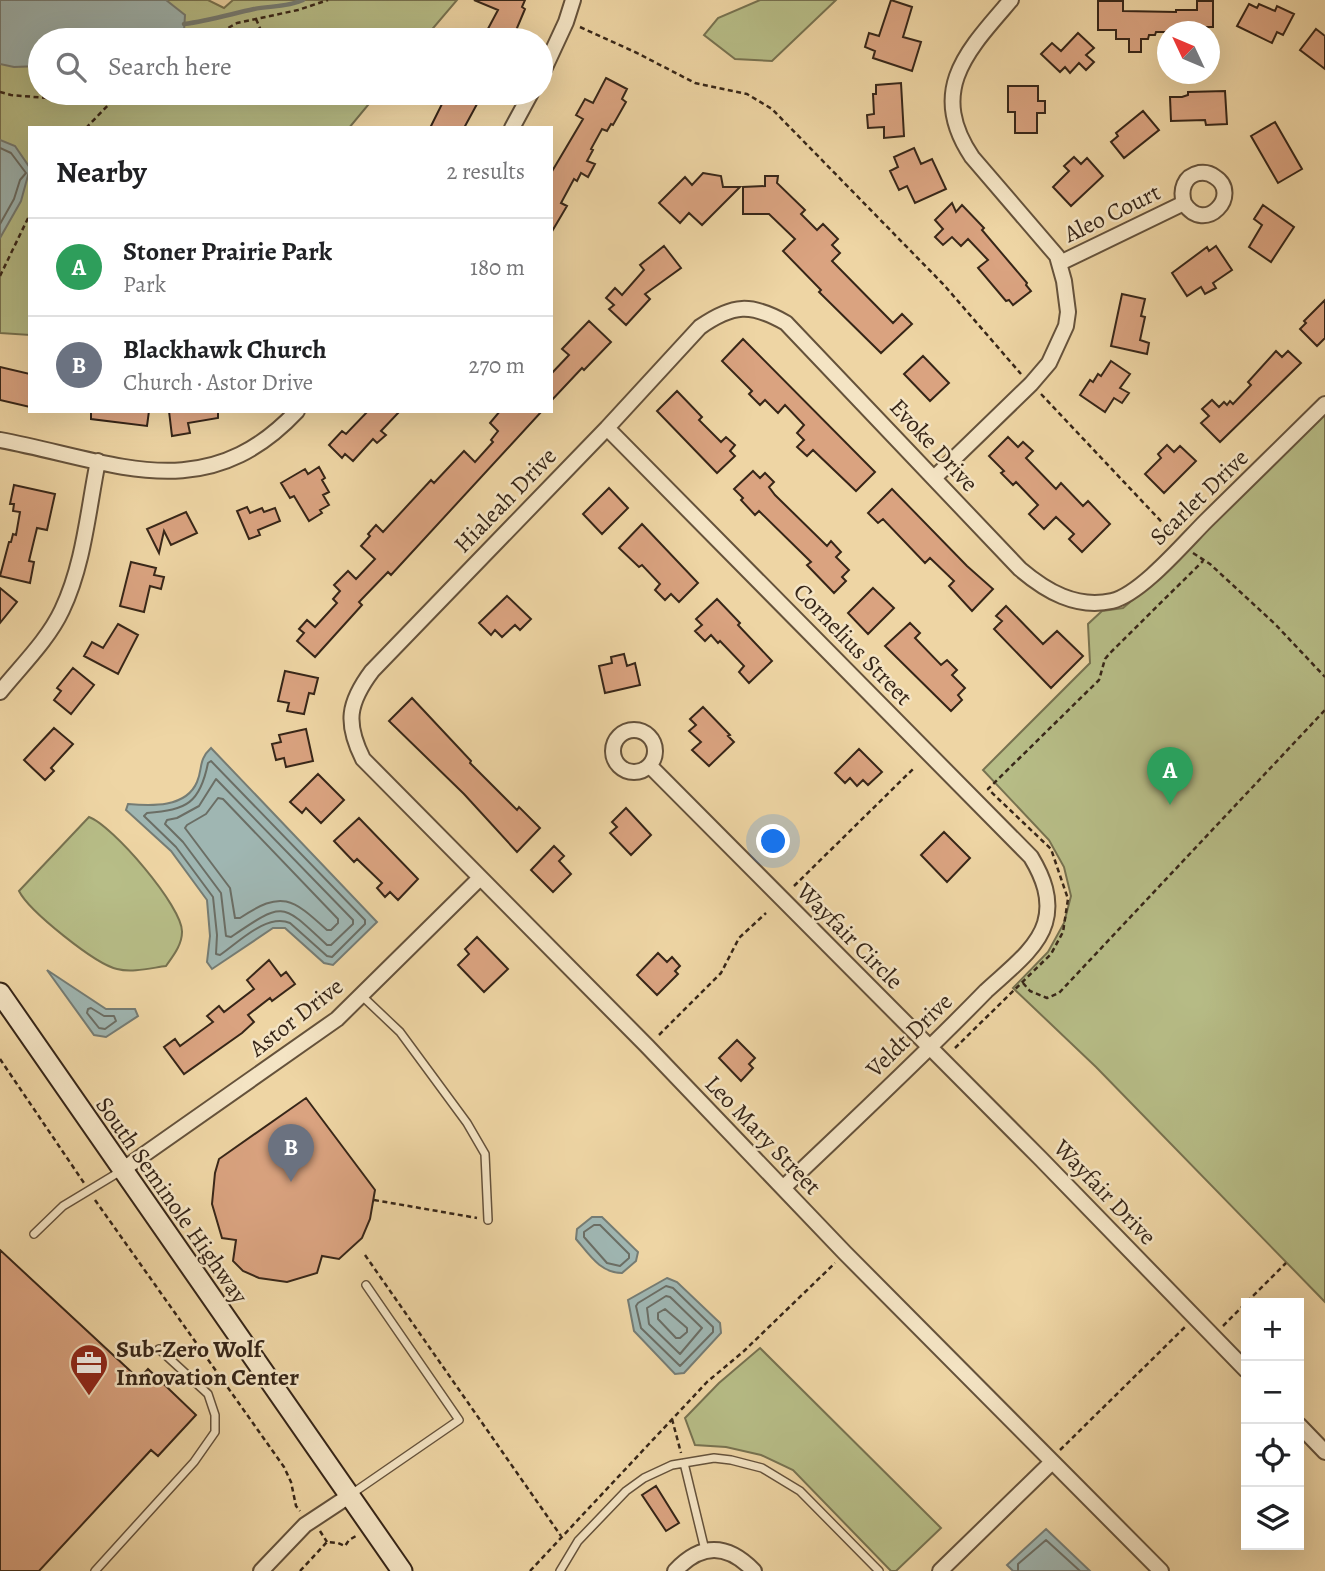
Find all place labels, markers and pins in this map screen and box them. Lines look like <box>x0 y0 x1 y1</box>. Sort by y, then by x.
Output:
pin: A <box>1147 747 1193 805</box>
pin: B <box>268 1124 314 1182</box>
place label: Sub-Zero Wolf Innovation Center <box>116 1333 299 1393</box>
office icon: Sub-Zero Wolf Innovation Center <box>68 1342 110 1397</box>

